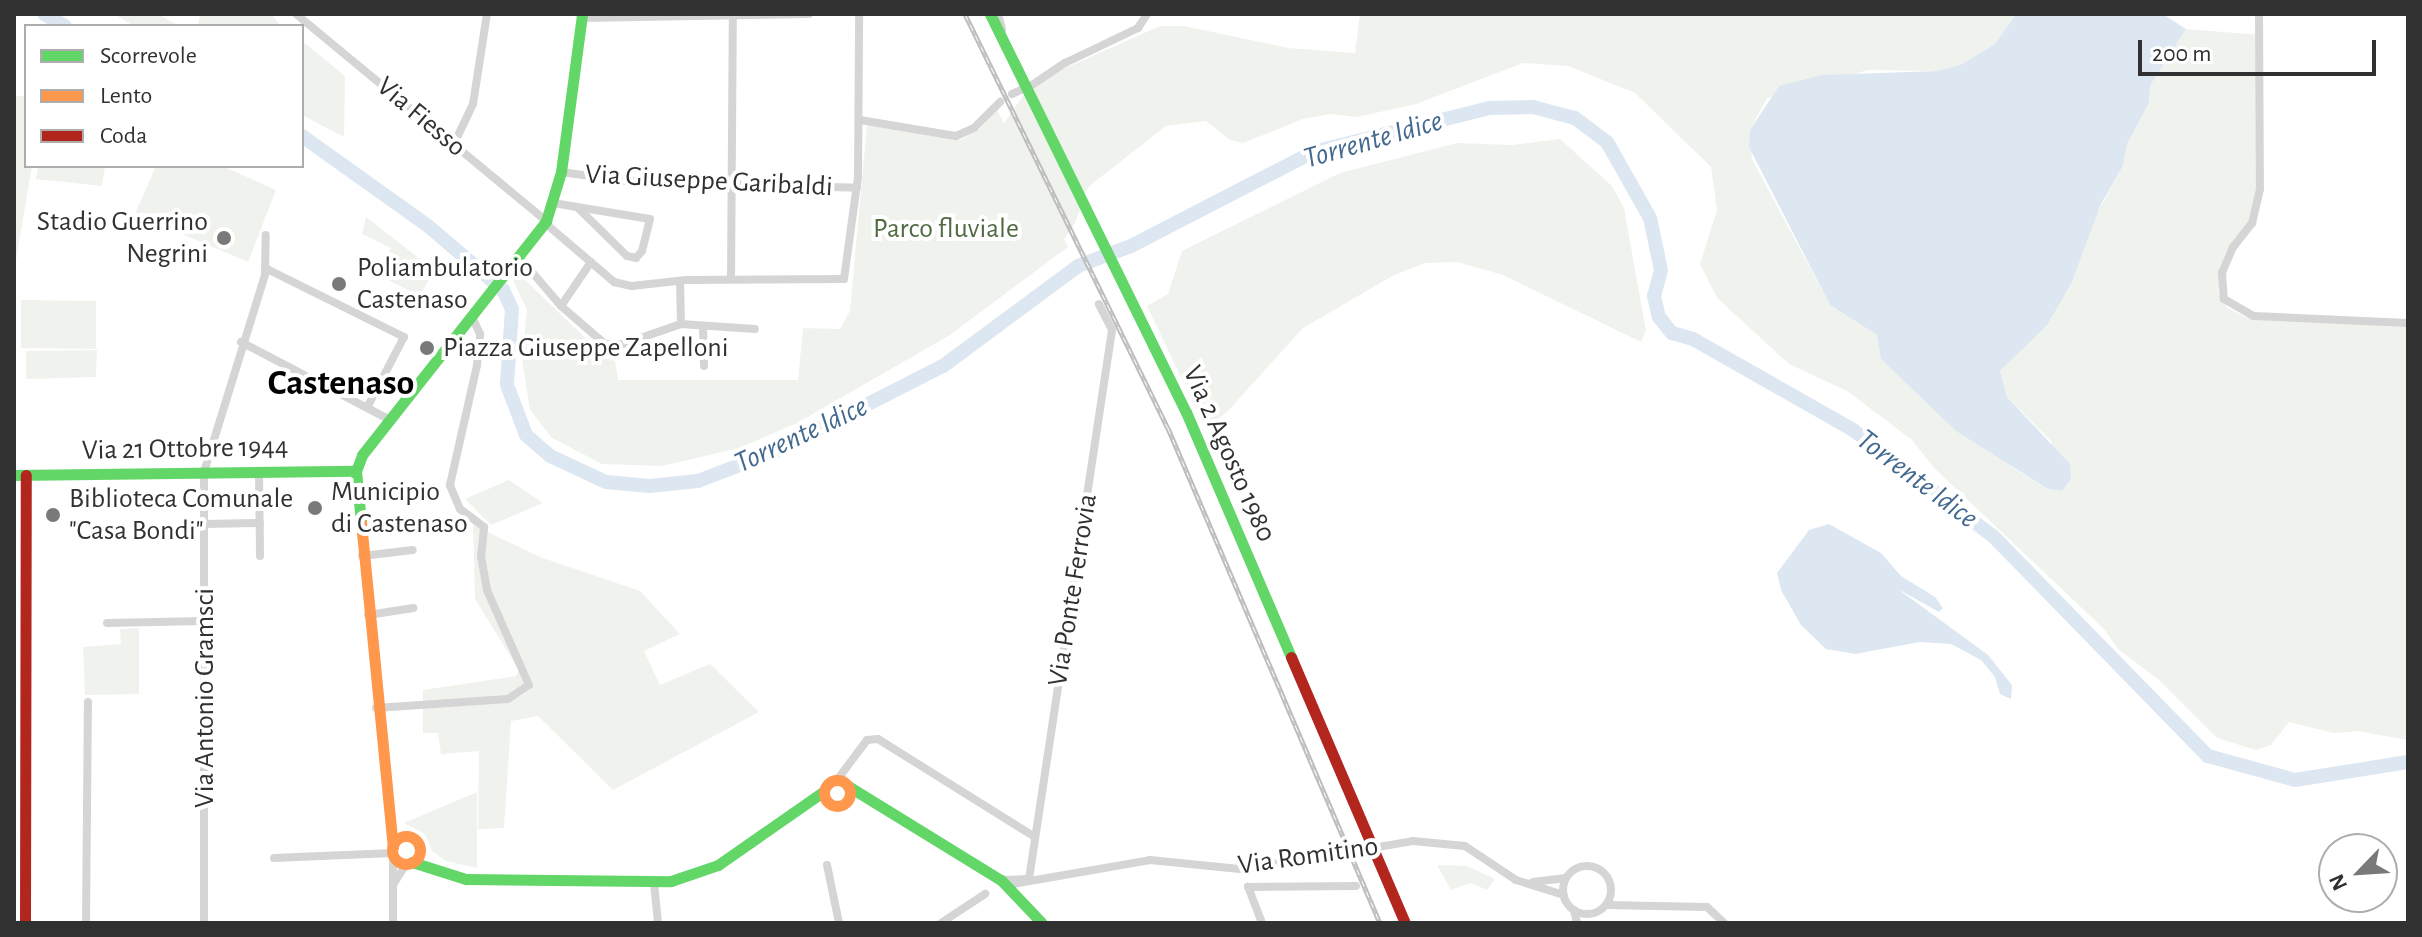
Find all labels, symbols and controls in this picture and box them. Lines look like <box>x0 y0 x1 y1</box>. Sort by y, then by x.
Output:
legend <box>24 24 304 168</box>
scale bar <box>2142 24 2380 74</box>
text: 200 m <box>2152 42 2211 66</box>
text: Scorrevole <box>100 44 197 68</box>
street label: Via Fiesso <box>369 70 473 164</box>
text: Lento <box>100 84 152 108</box>
water label: Torrente Idice <box>1299 103 1447 177</box>
text: Coda <box>100 124 147 148</box>
street label: Via Giuseppe Garibaldi <box>584 158 834 204</box>
place label: Stadio Guerrino Negrini <box>37 205 208 271</box>
park label: Parco fluviale <box>873 212 1019 246</box>
marker: Stadio Guerrino Negrini <box>215 229 233 247</box>
place label: Poliambulatorio Castenaso <box>357 251 533 317</box>
marker: Poliambulatorio Castenaso <box>328 273 350 295</box>
place label: Piazza Giuseppe Zapelloni <box>443 331 728 365</box>
marker: Piazza Giuseppe Zapelloni <box>418 339 436 357</box>
street label: Via 2 Agosto 1980 <box>1175 361 1283 547</box>
district label: Castenaso <box>268 362 414 406</box>
water label: Torrente Idice <box>729 388 873 482</box>
water label: Torrente Idice <box>1849 422 1985 536</box>
street label: Via 21 Ottobre 1944 <box>81 430 289 468</box>
place label: Municipio di Castenaso <box>331 475 468 541</box>
place label: Biblioteca Comunale "Casa Bondi" <box>69 482 293 548</box>
street label: Via Ponte Ferrovia <box>1041 491 1105 689</box>
marker: Municipio di Castenaso <box>306 499 324 517</box>
marker: Biblioteca Comunale "Casa Bondi" <box>44 506 62 524</box>
street label: Via Antonio Gramsci <box>188 588 222 808</box>
street label: Via Romitino <box>1236 830 1380 882</box>
north arrow <box>2318 833 2398 913</box>
text: N <box>2325 871 2351 894</box>

